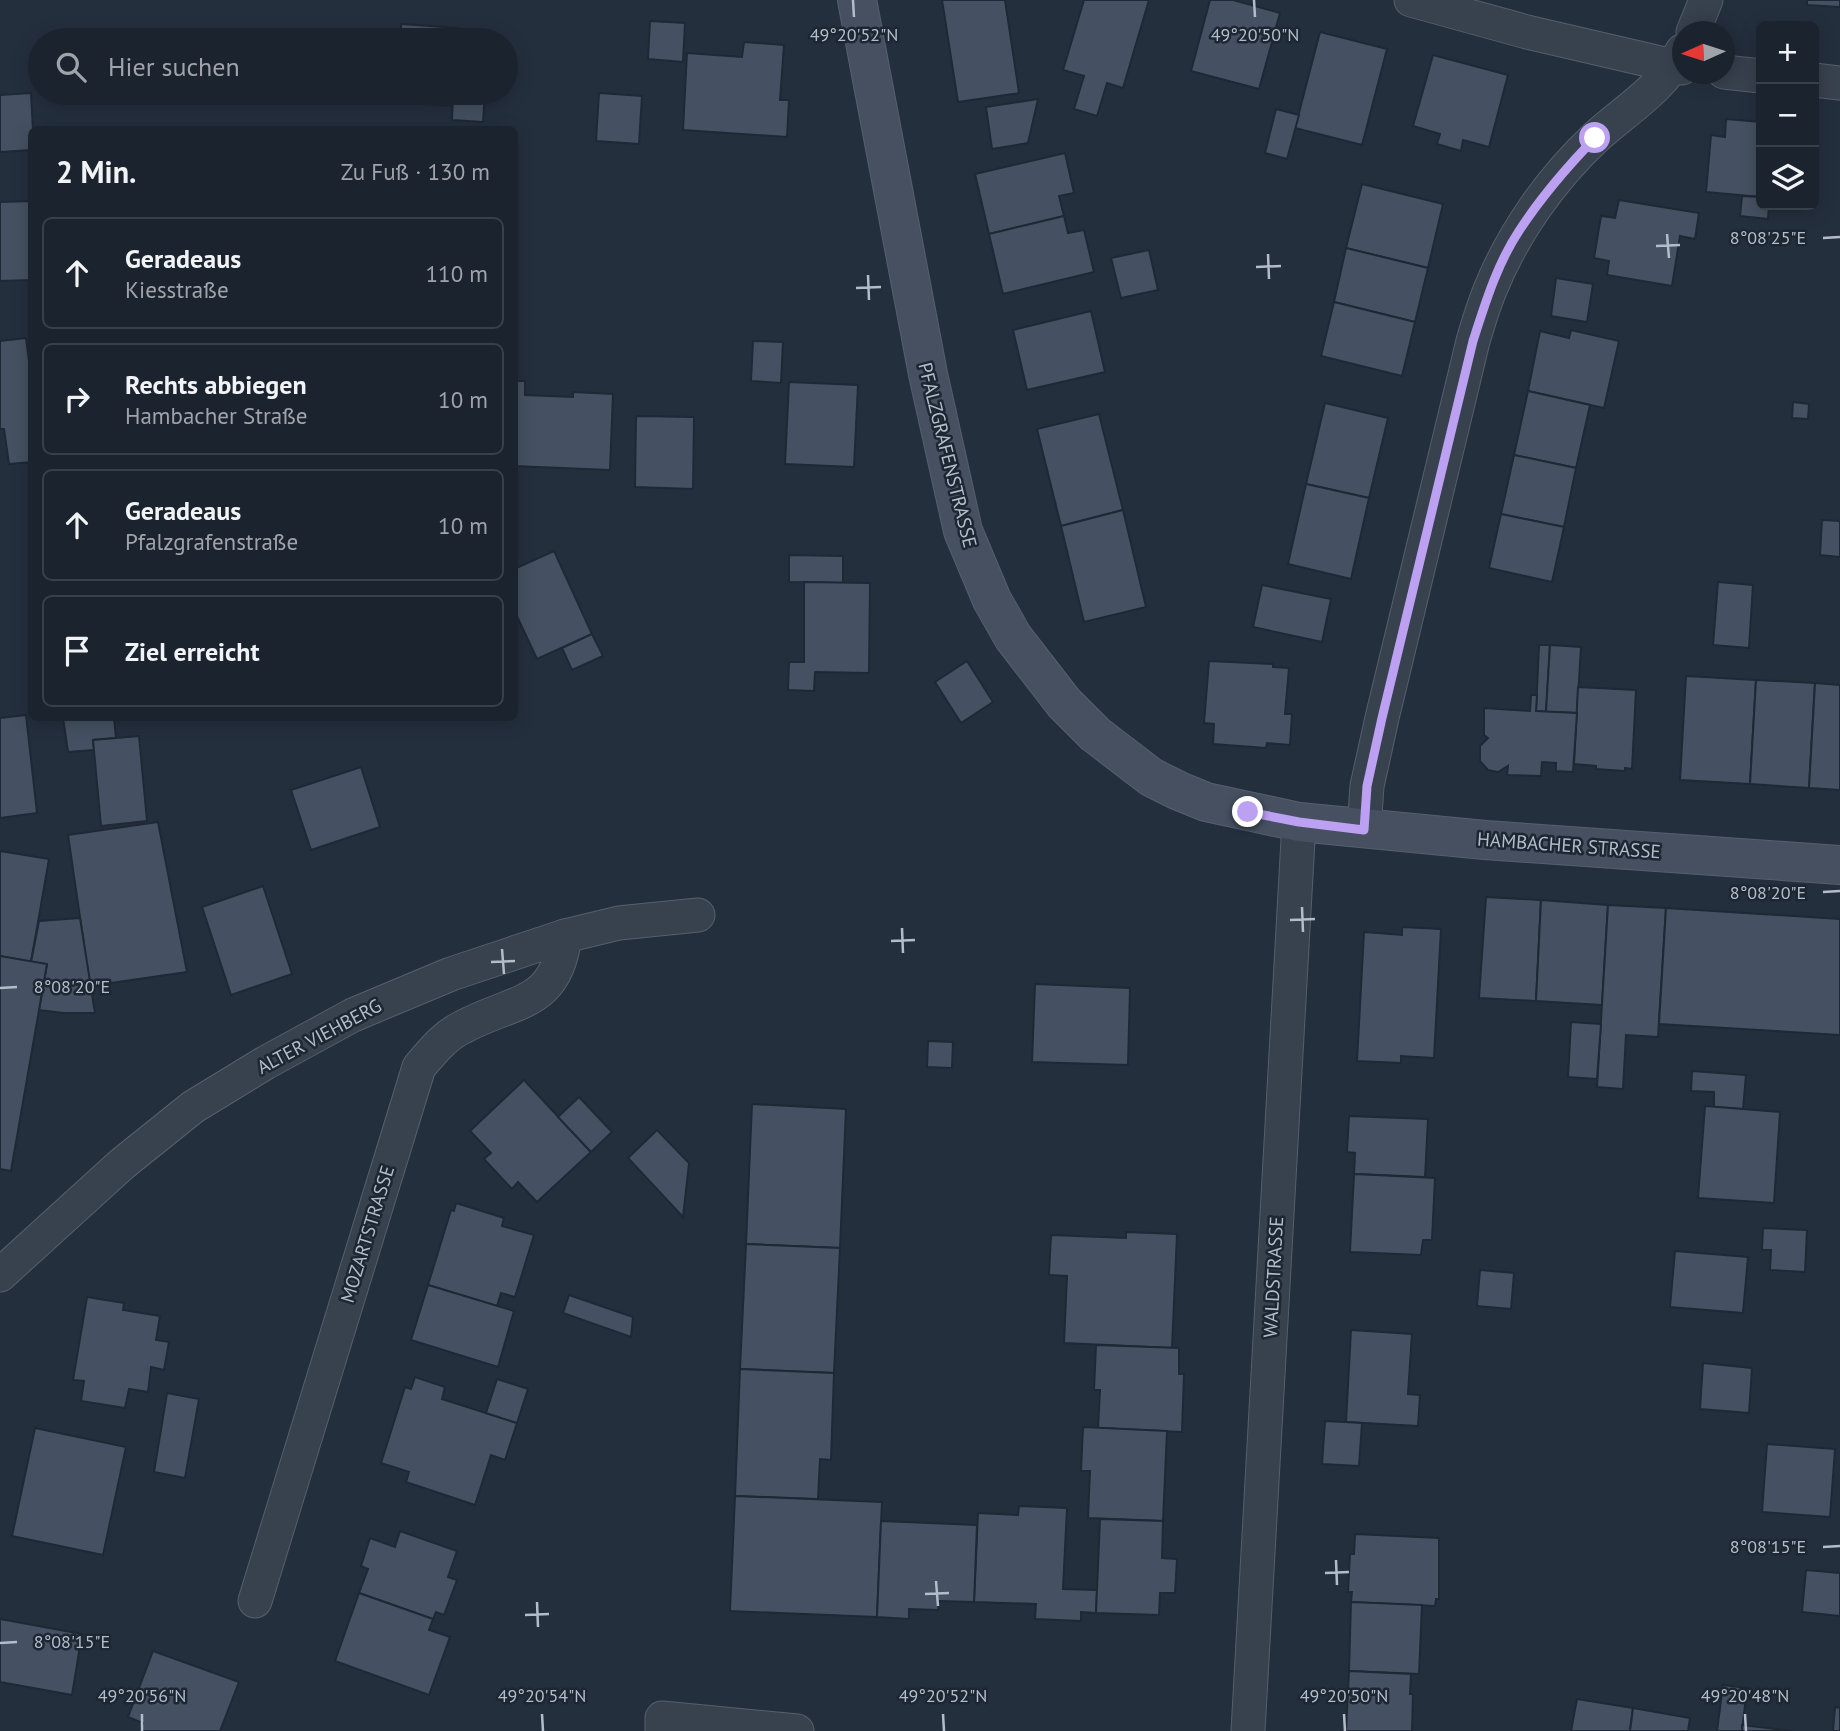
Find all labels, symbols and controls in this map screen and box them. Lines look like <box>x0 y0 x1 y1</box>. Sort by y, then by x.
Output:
north arrow <box>1672 21 1735 84</box>
map controls <box>1756 21 1819 210</box>
button: + <box>1756 21 1819 84</box>
text: 49°20'52"N <box>810 23 898 46</box>
text: 49°20'50"N <box>1211 23 1299 46</box>
search box <box>28 28 518 105</box>
icon: search <box>52 48 90 86</box>
text: Hier suchen <box>108 50 240 83</box>
button: − <box>1756 84 1819 147</box>
route start <box>1579 122 1610 153</box>
button: layers <box>1756 147 1819 210</box>
text: 2 Min. <box>56 152 136 191</box>
text: Zu Fuß · 130 m <box>341 157 490 186</box>
text: 8°08'25"E <box>1730 226 1806 249</box>
text: Geradeaus <box>125 242 241 275</box>
icon: ahead <box>58 254 96 292</box>
text: 110 m <box>426 259 488 288</box>
text: Kiesstraße <box>125 275 229 304</box>
street label: PFALZGRAFENSTRASSE <box>913 360 983 550</box>
text: Rechts abbiegen <box>125 368 307 401</box>
icon: right <box>58 380 96 418</box>
text: 10 m <box>438 385 488 414</box>
text: Hambacher Straße <box>125 401 308 430</box>
text: Geradeaus <box>125 494 241 527</box>
icon: ahead <box>58 506 96 544</box>
text: 10 m <box>438 511 488 540</box>
text: Pfalzgrafenstraße <box>125 527 298 556</box>
icon: arrive <box>58 632 96 670</box>
text: Ziel erreicht <box>125 635 260 668</box>
route end <box>1232 796 1263 827</box>
street label: HAMBACHER STRASSE <box>1477 827 1661 863</box>
text: 8°08'20"E <box>1730 881 1806 904</box>
text: 8°08'20"E <box>34 975 110 998</box>
street label: ALTER VIEHBERG <box>253 993 385 1079</box>
street label: MOZARTSTRASSE <box>335 1162 399 1306</box>
street label: WALDSTRASSE <box>1258 1216 1288 1338</box>
text: 8°08'15"E <box>1730 1535 1806 1558</box>
text: 8°08'15"E <box>34 1630 110 1653</box>
text: 49°20'56"N <box>98 1684 186 1707</box>
text: 49°20'54"N <box>498 1684 586 1707</box>
text: 49°20'52"N <box>899 1684 987 1707</box>
text: 49°20'50"N <box>1300 1684 1388 1707</box>
text: 49°20'48"N <box>1701 1684 1789 1707</box>

